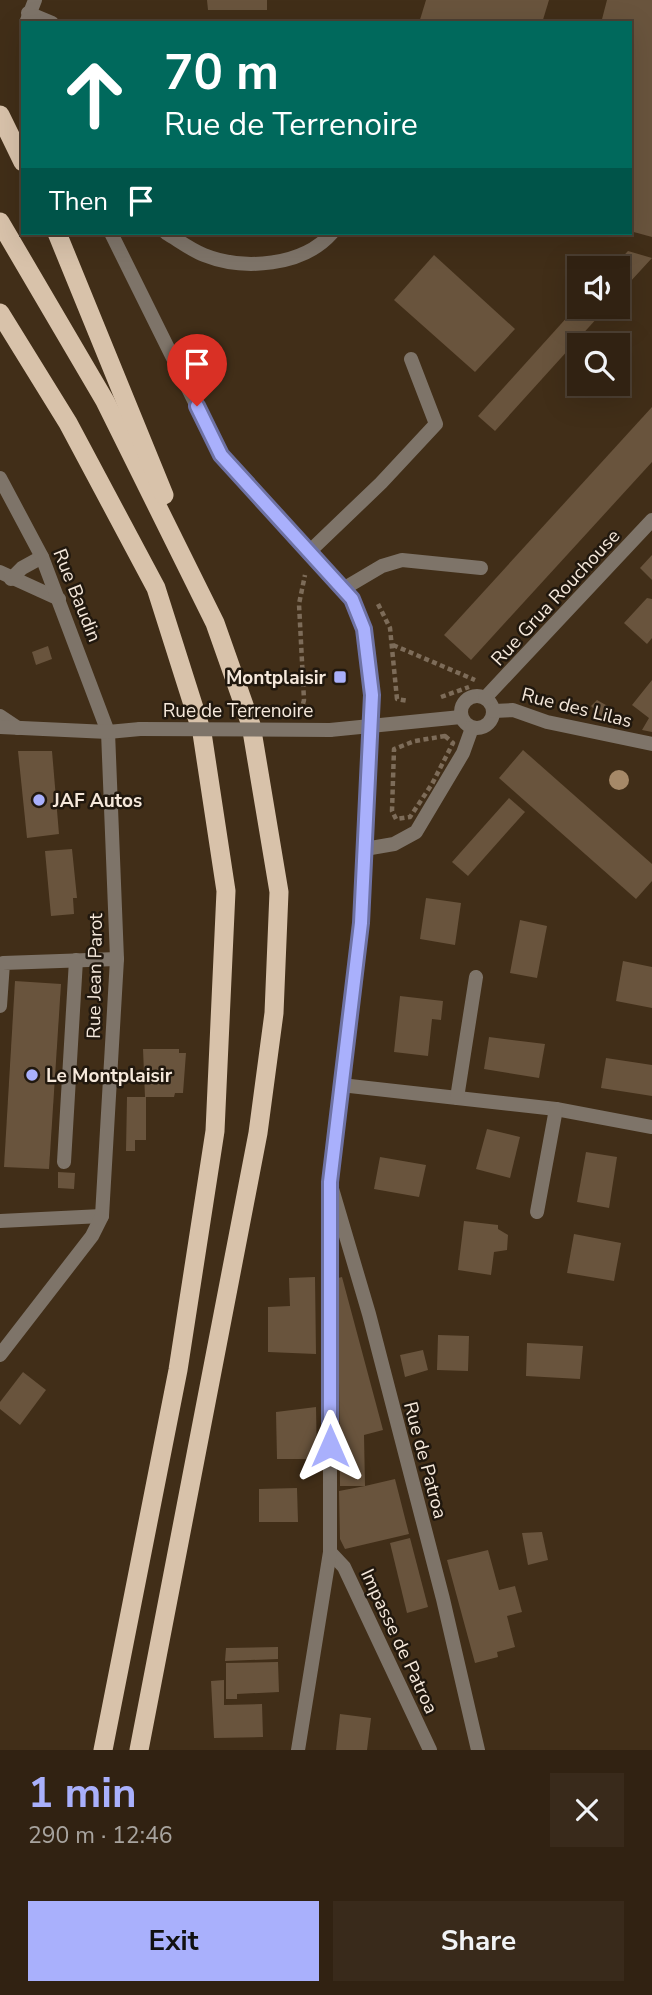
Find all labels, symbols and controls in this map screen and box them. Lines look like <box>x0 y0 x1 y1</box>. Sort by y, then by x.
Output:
text: 70 m <box>164 39 279 106</box>
icon: ahead <box>49 49 140 140</box>
text: Rue de Terrenoire <box>164 103 418 146</box>
icon: arrive <box>122 182 160 220</box>
text: Then <box>49 184 108 219</box>
map controls <box>567 256 630 396</box>
button: sound <box>567 256 630 319</box>
button: search <box>567 333 630 396</box>
pin <box>167 334 227 406</box>
icon: arrive <box>178 345 216 383</box>
street label: Rue Grua Rouchouse <box>485 524 626 672</box>
street label: Rue Baudin <box>47 545 108 646</box>
place label: Montplaisir <box>226 665 327 691</box>
marker: Montplaisir <box>332 669 348 685</box>
street label: Rue des Lilas <box>519 682 635 734</box>
street label: Rue de Terrenoire <box>163 698 313 724</box>
place label: JAF Autos <box>52 788 142 814</box>
marker: JAF Autos <box>31 792 47 808</box>
street label: Rue Jean Parot <box>81 913 109 1039</box>
place label: Le Montplaisir <box>46 1063 173 1089</box>
marker: Le Montplaisir <box>24 1067 40 1083</box>
street label: Rue de Patroa <box>397 1399 453 1522</box>
position arrow <box>293 1409 367 1483</box>
street label: Impasse de Patroa <box>354 1565 444 1718</box>
text: 1 min <box>28 1765 137 1822</box>
button: close <box>550 1773 624 1847</box>
text: 290 m · 12:46 <box>28 1820 173 1851</box>
button: Exit <box>28 1901 319 1981</box>
button: Share <box>333 1901 624 1981</box>

